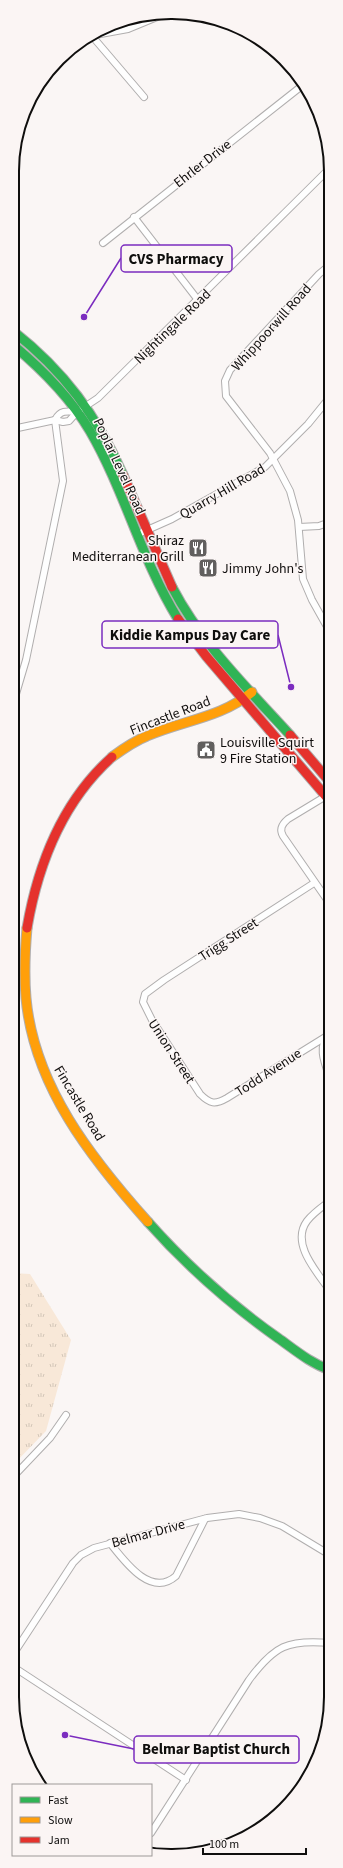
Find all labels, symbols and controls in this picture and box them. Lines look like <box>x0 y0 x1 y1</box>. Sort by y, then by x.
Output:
street label: Ehrler Drive <box>170 135 236 193</box>
callout: CVS Pharmacy <box>121 245 232 272</box>
text: CVS Pharmacy <box>128 249 224 270</box>
street label: Whippoorwill Road <box>227 280 316 376</box>
street label: Nightingale Road <box>130 285 216 369</box>
street label: Poplar Level Road <box>88 415 150 518</box>
street label: Quarry Hill Road <box>176 459 269 525</box>
place label: Shiraz Mediterranean Grill <box>72 531 184 567</box>
restaurant icon: Shiraz Mediterranean Grill <box>187 537 209 559</box>
restaurant icon: Jimmy John's <box>197 557 219 579</box>
place label: Jimmy John's <box>222 559 303 579</box>
callout: Kiddie Kampus Day Care <box>102 621 278 648</box>
text: Kiddie Kampus Day Care <box>110 625 271 646</box>
street label: Fincastle Road <box>127 691 214 741</box>
place label: Louisville Squirt 9 Fire Station <box>220 733 314 769</box>
public building icon: Louisville Squirt 9 Fire Station <box>195 739 217 761</box>
street label: Trigg Street <box>195 913 262 967</box>
street label: Union Street <box>143 1015 200 1088</box>
street label: Todd Avenue <box>231 1044 306 1102</box>
street label: Fincastle Road <box>49 1062 110 1145</box>
street label: Belmar Drive <box>109 1515 187 1553</box>
callout: Belmar Baptist Church <box>134 1736 299 1763</box>
text: Belmar Baptist Church <box>142 1739 290 1760</box>
legend <box>12 1784 152 1856</box>
text: Fast <box>48 1792 68 1809</box>
text: Slow <box>48 1812 73 1829</box>
scale bar <box>203 1830 306 1856</box>
text: Jam <box>48 1832 70 1849</box>
text: 100 m <box>209 1836 239 1853</box>

